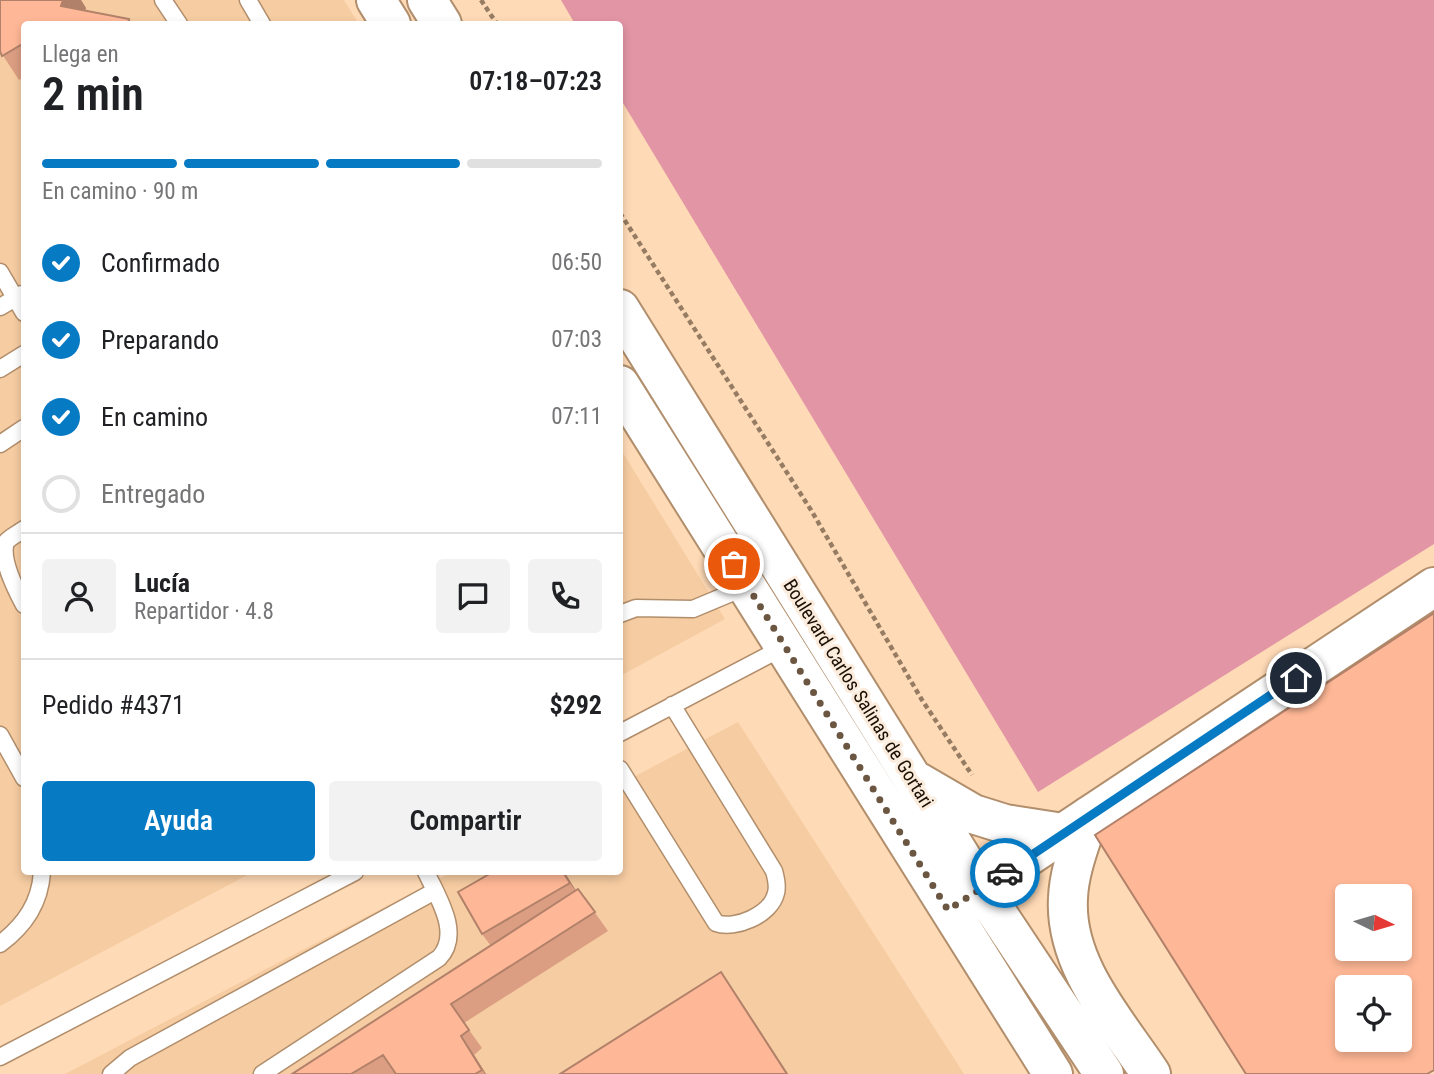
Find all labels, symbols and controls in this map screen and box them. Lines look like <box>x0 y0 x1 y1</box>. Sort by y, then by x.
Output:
text: Llega en <box>42 41 119 68</box>
text: 07:18–07:23 <box>469 66 602 96</box>
text: 2 min <box>42 67 144 121</box>
text: En camino · 90 m <box>42 178 198 205</box>
icon: check <box>42 244 80 282</box>
text: Confirmado <box>101 248 220 278</box>
text: 06:50 <box>551 249 602 276</box>
icon: check <box>42 321 80 359</box>
text: Preparando <box>101 325 219 355</box>
text: 07:03 <box>551 326 602 353</box>
icon: check <box>42 398 80 436</box>
text: En camino <box>101 402 208 432</box>
text: 07:11 <box>551 403 602 430</box>
text: Entregado <box>101 479 205 509</box>
pin <box>704 534 764 594</box>
icon: bag <box>715 545 753 583</box>
button: person <box>42 559 116 633</box>
button: chat <box>436 559 510 633</box>
button: phone <box>528 559 602 633</box>
text: Lucía <box>134 568 190 598</box>
street label: Boulevard Carlos Salinas de Gortari <box>779 575 939 812</box>
text: Repartidor · 4.8 <box>134 598 274 625</box>
pin <box>1266 648 1326 708</box>
icon: home <box>1277 659 1315 697</box>
text: Pedido #4371 <box>42 690 185 720</box>
text: $292 <box>549 690 602 720</box>
button: Ayuda <box>42 781 315 861</box>
button: Compartir <box>329 781 602 861</box>
courier <box>970 838 1040 908</box>
icon: car <box>986 854 1024 892</box>
north arrow <box>1335 884 1412 961</box>
map controls <box>1335 884 1412 1052</box>
button: locate <box>1335 975 1412 1052</box>

